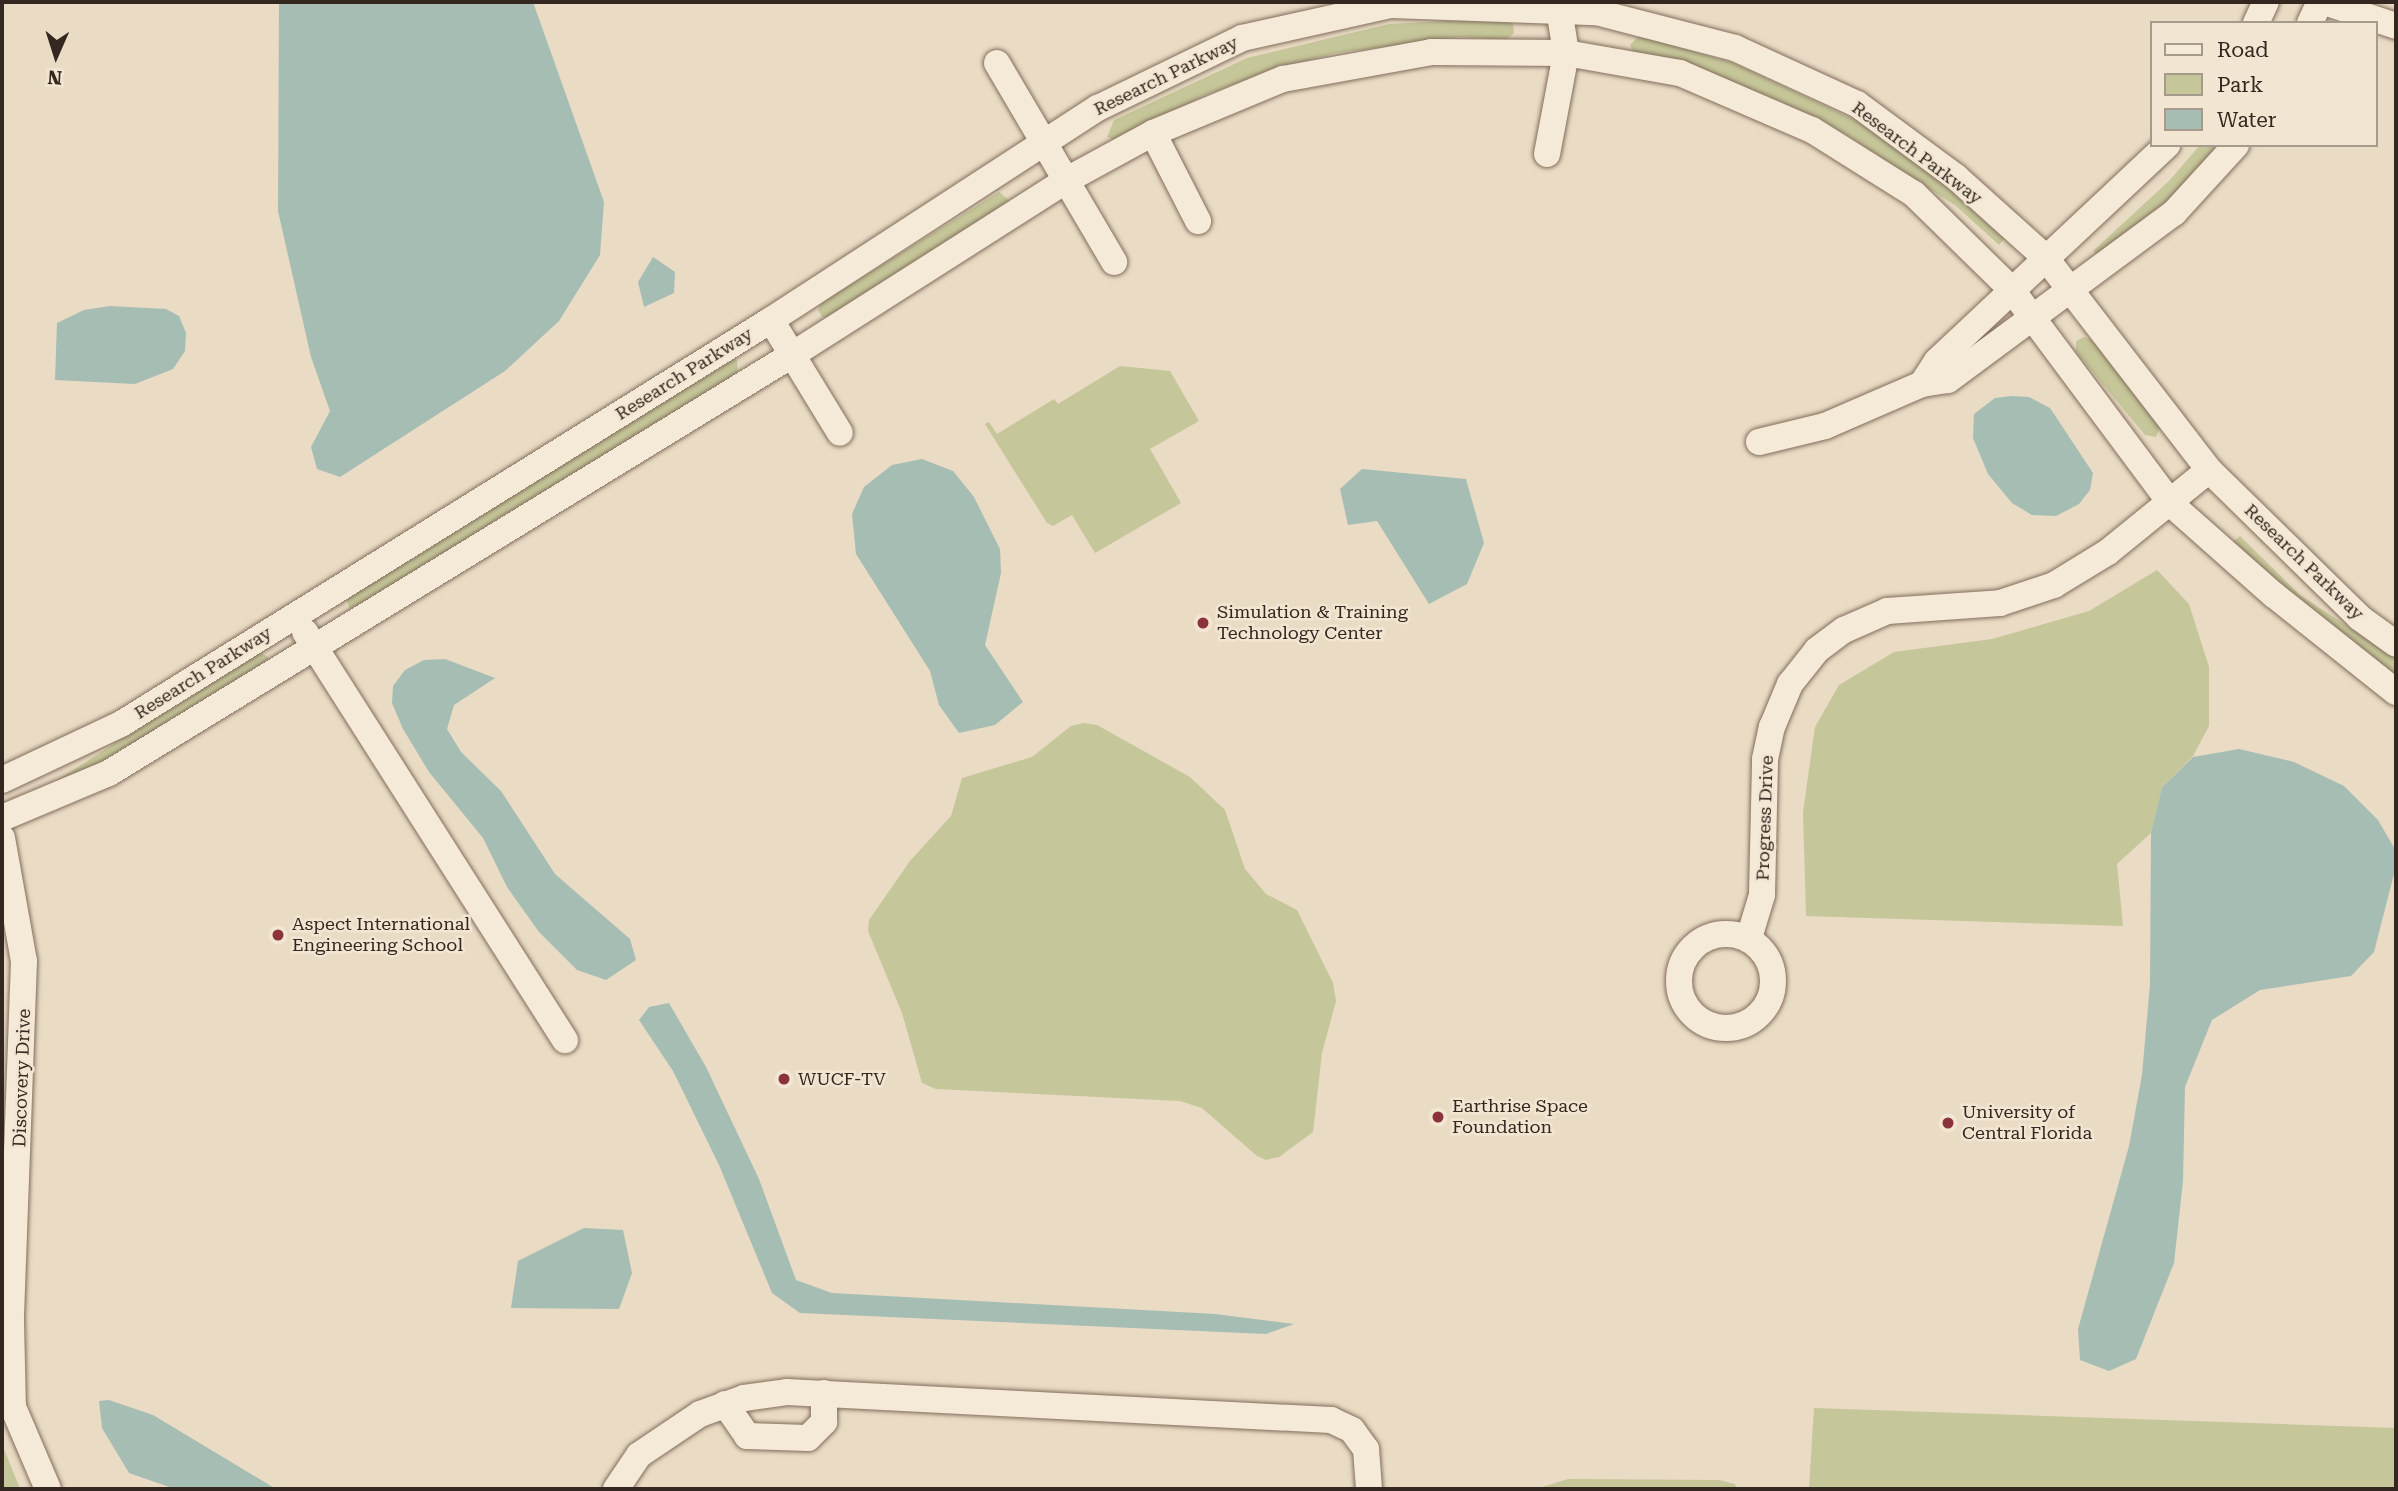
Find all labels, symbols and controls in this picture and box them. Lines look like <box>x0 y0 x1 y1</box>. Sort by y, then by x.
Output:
north arrow <box>21 21 91 91</box>
legend <box>2150 21 2377 147</box>
street label: Research Parkway <box>1090 32 1242 120</box>
text: Road <box>2217 38 2269 62</box>
text: N <box>47 66 63 89</box>
text: Park <box>2217 73 2263 97</box>
street label: Research Parkway <box>1848 97 1986 209</box>
text: Water <box>2217 108 2276 132</box>
street label: Research Parkway <box>611 323 757 425</box>
street label: Research Parkway <box>2240 499 2368 625</box>
place label: Simulation & Training Technology Center <box>1217 602 1408 644</box>
marker: Simulation & Training Technology Center <box>1195 615 1211 631</box>
street label: Research Parkway <box>130 622 276 724</box>
street label: Progress Drive <box>1752 755 1778 881</box>
place label: Aspect International Engineering School <box>292 914 470 956</box>
marker: Aspect International Engineering School <box>270 927 286 943</box>
street label: Discovery Drive <box>9 1008 35 1148</box>
place label: WUCF-TV <box>798 1068 886 1090</box>
marker: WUCF-TV <box>776 1071 792 1087</box>
place label: Earthrise Space Foundation <box>1452 1096 1588 1138</box>
place label: University of Central Florida <box>1962 1102 2092 1144</box>
marker: Earthrise Space Foundation <box>1430 1109 1446 1125</box>
marker: University of Central Florida <box>1940 1115 1956 1131</box>

